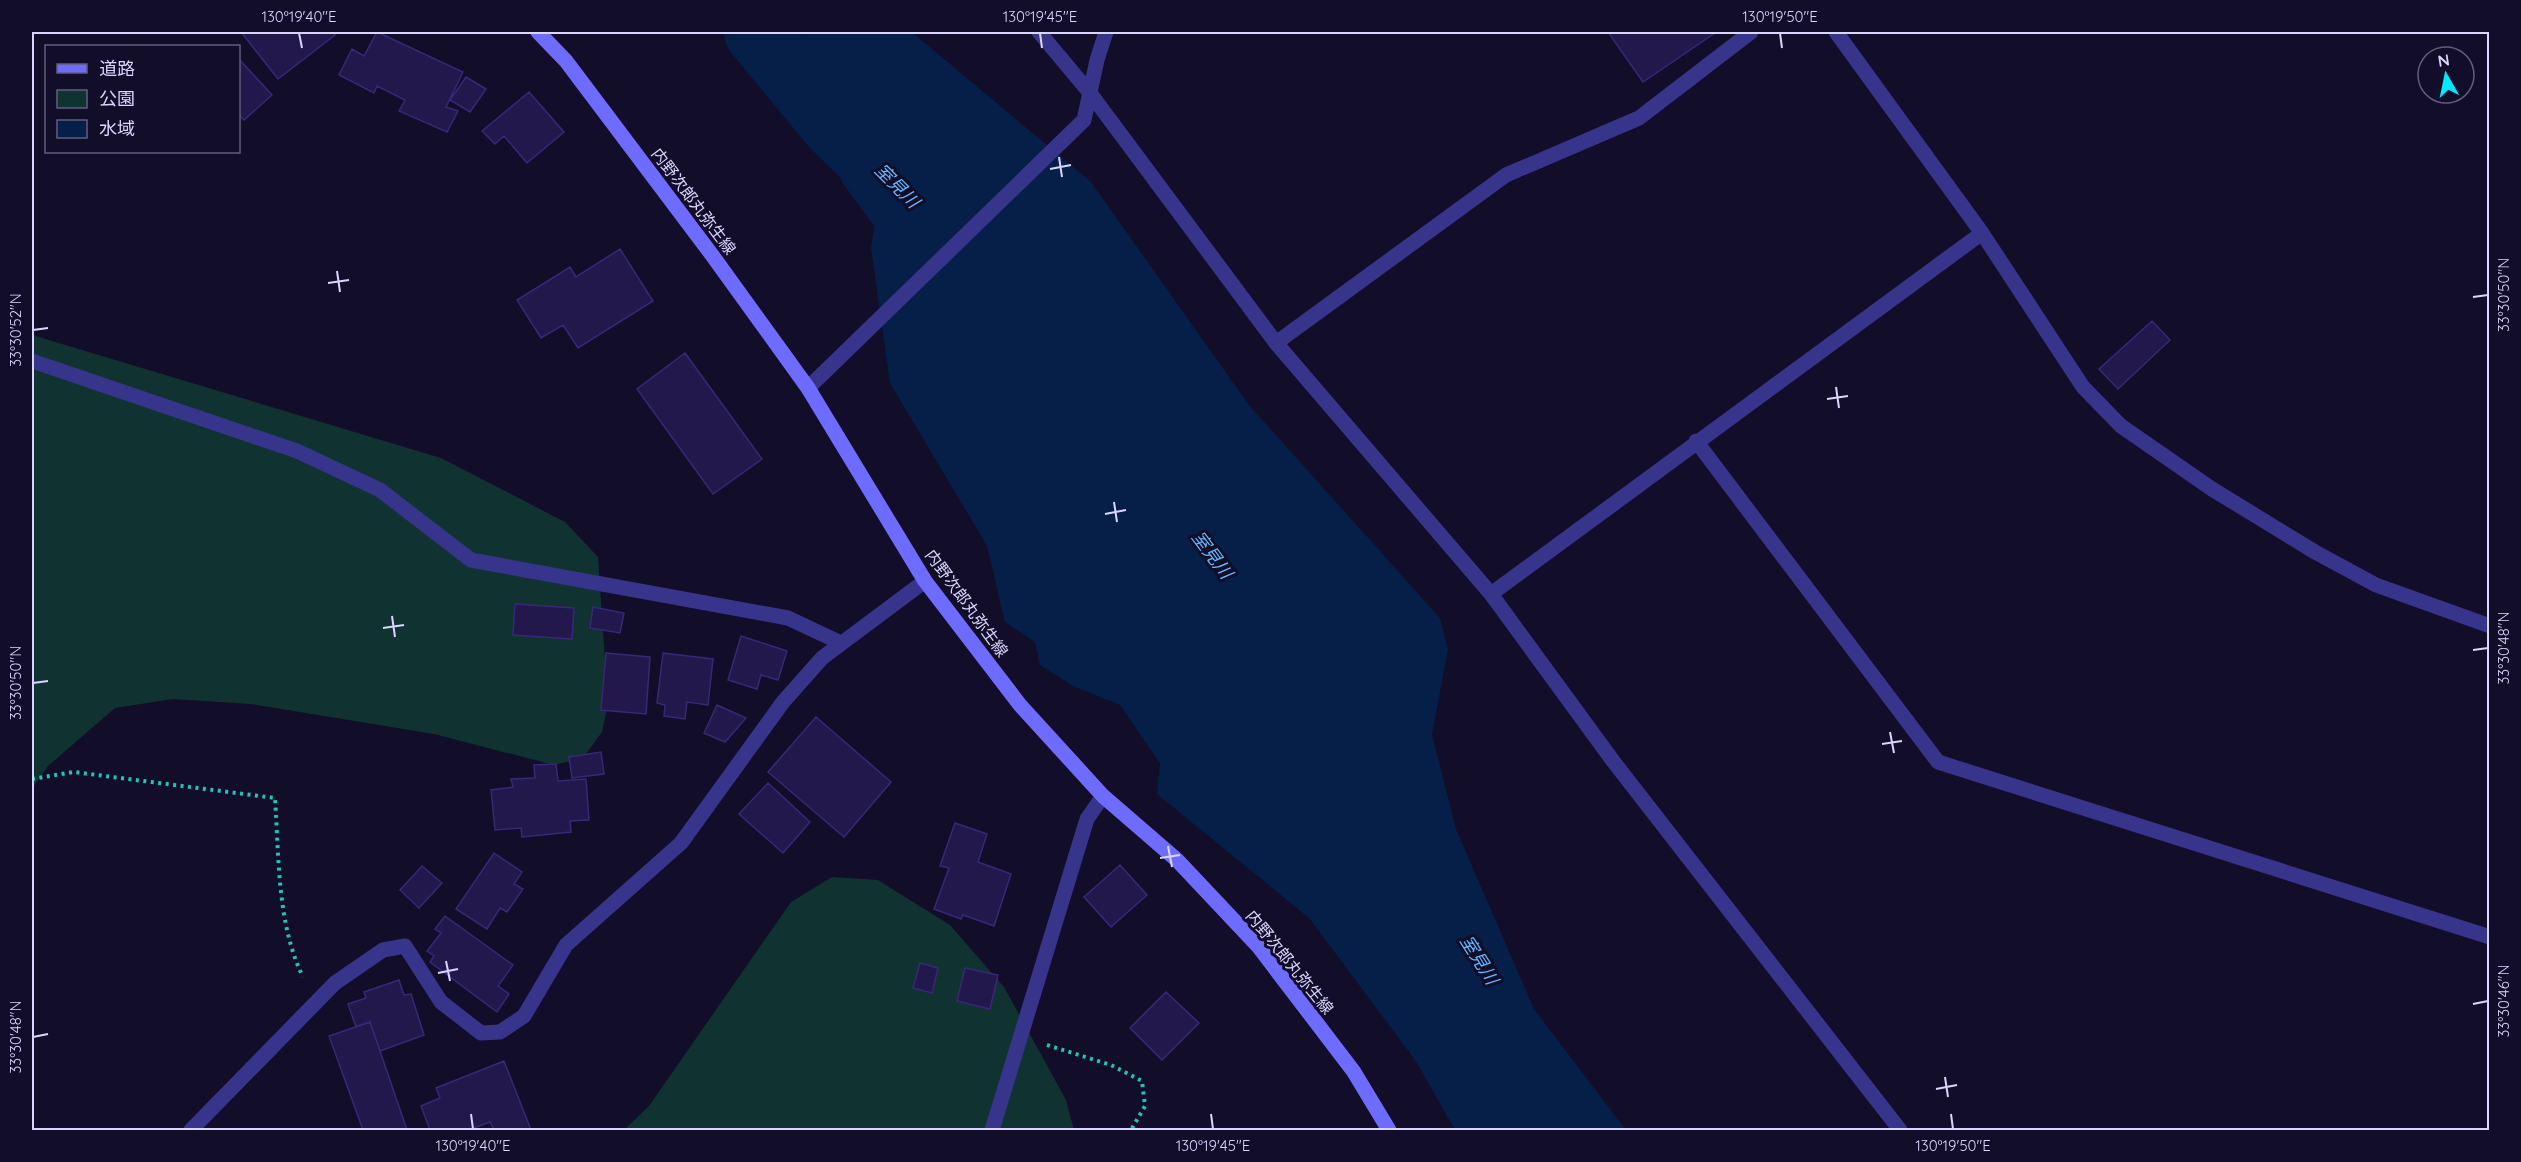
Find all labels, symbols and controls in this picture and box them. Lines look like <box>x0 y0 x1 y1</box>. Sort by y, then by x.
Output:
text: 130°19'40"E <box>261 7 337 26</box>
text: 130°19'45"E <box>1003 7 1077 26</box>
text: 130°19'50"E <box>1742 7 1818 26</box>
legend <box>45 45 240 153</box>
north arrow <box>2416 45 2476 105</box>
text: N <box>2436 49 2451 71</box>
text: 道路 <box>99 57 135 80</box>
text: 公園 <box>99 87 135 110</box>
text: 水域 <box>99 117 135 140</box>
street label: 内野次郎丸弥生線 <box>647 144 741 258</box>
water label: 室見川 <box>870 158 926 214</box>
text: 33°30'50"N <box>2494 258 2513 332</box>
text: 33°30'52"N <box>6 293 25 367</box>
water label: 室見川 <box>1187 526 1239 585</box>
street label: 内野次郎丸弥生線 <box>921 545 1013 661</box>
text: 33°30'48"N <box>2494 611 2513 685</box>
text: 33°30'50"N <box>6 646 25 720</box>
street label: 内野次郎丸弥生線 <box>1242 906 1338 1018</box>
water label: 室見川 <box>1455 931 1505 990</box>
text: 33°30'46"N <box>2494 964 2513 1038</box>
text: 33°30'48"N <box>6 1000 25 1074</box>
text: 130°19'40"E <box>435 1136 511 1155</box>
text: 130°19'45"E <box>1176 1136 1250 1155</box>
text: 130°19'50"E <box>1915 1136 1991 1155</box>

